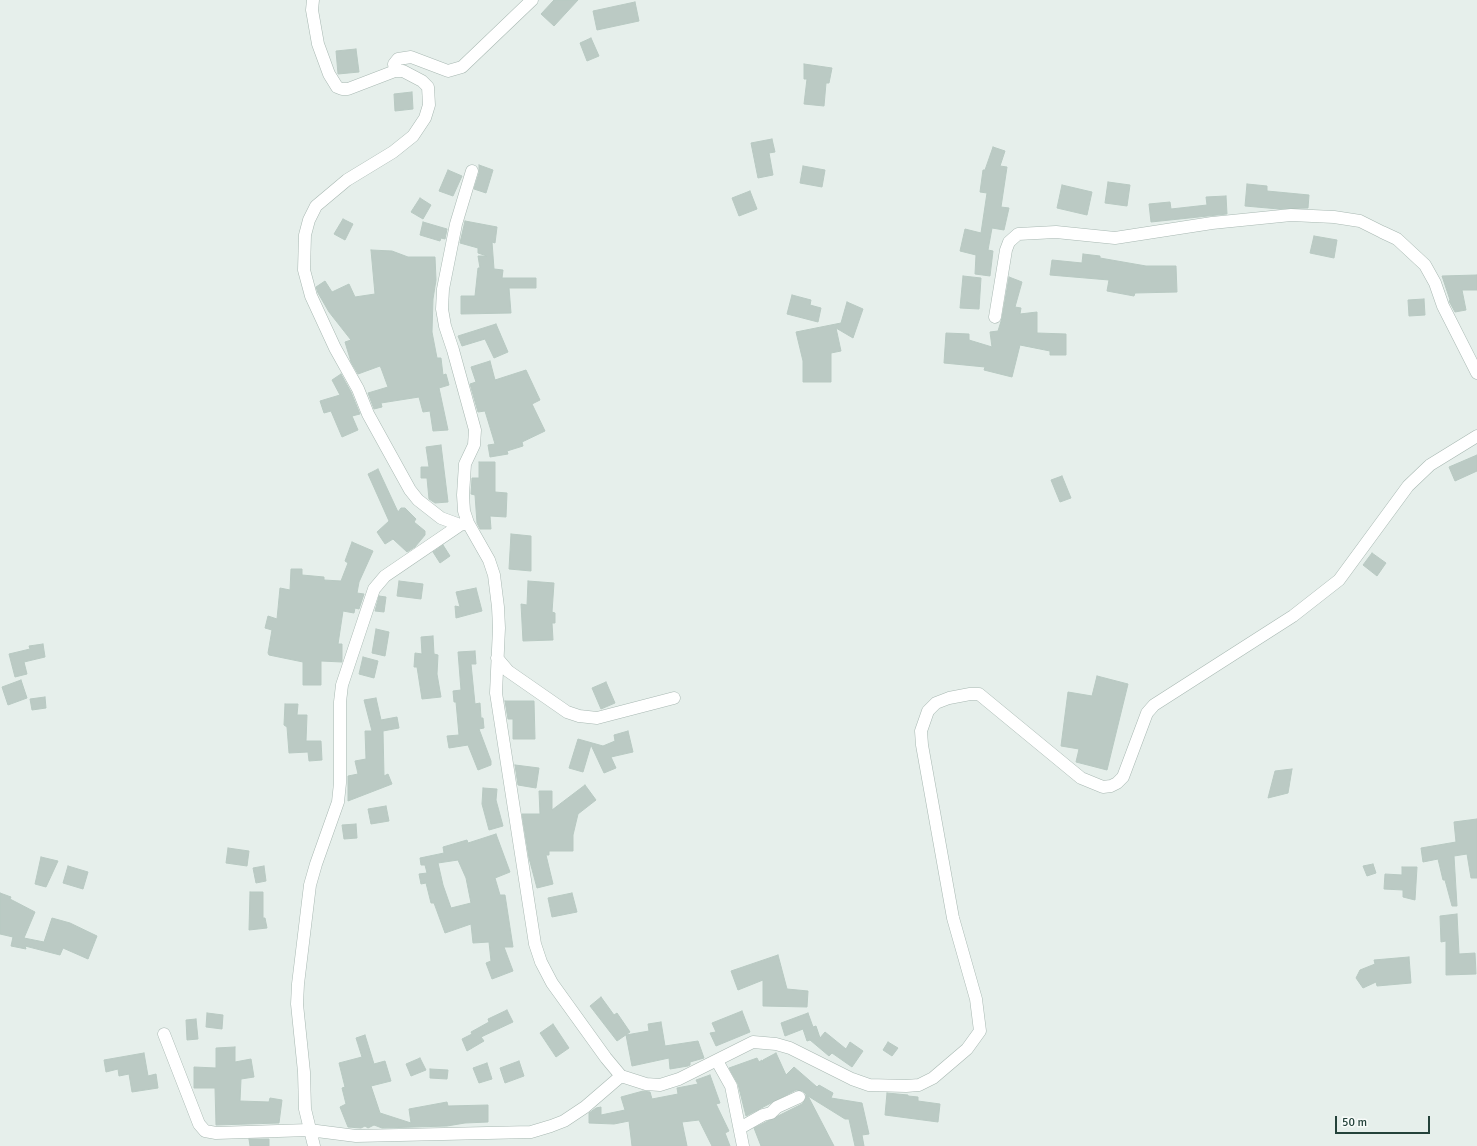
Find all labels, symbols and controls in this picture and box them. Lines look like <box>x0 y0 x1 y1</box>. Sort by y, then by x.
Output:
scale bar <box>1337 1108 1432 1134</box>
text: 50 m <box>1342 1115 1367 1130</box>

